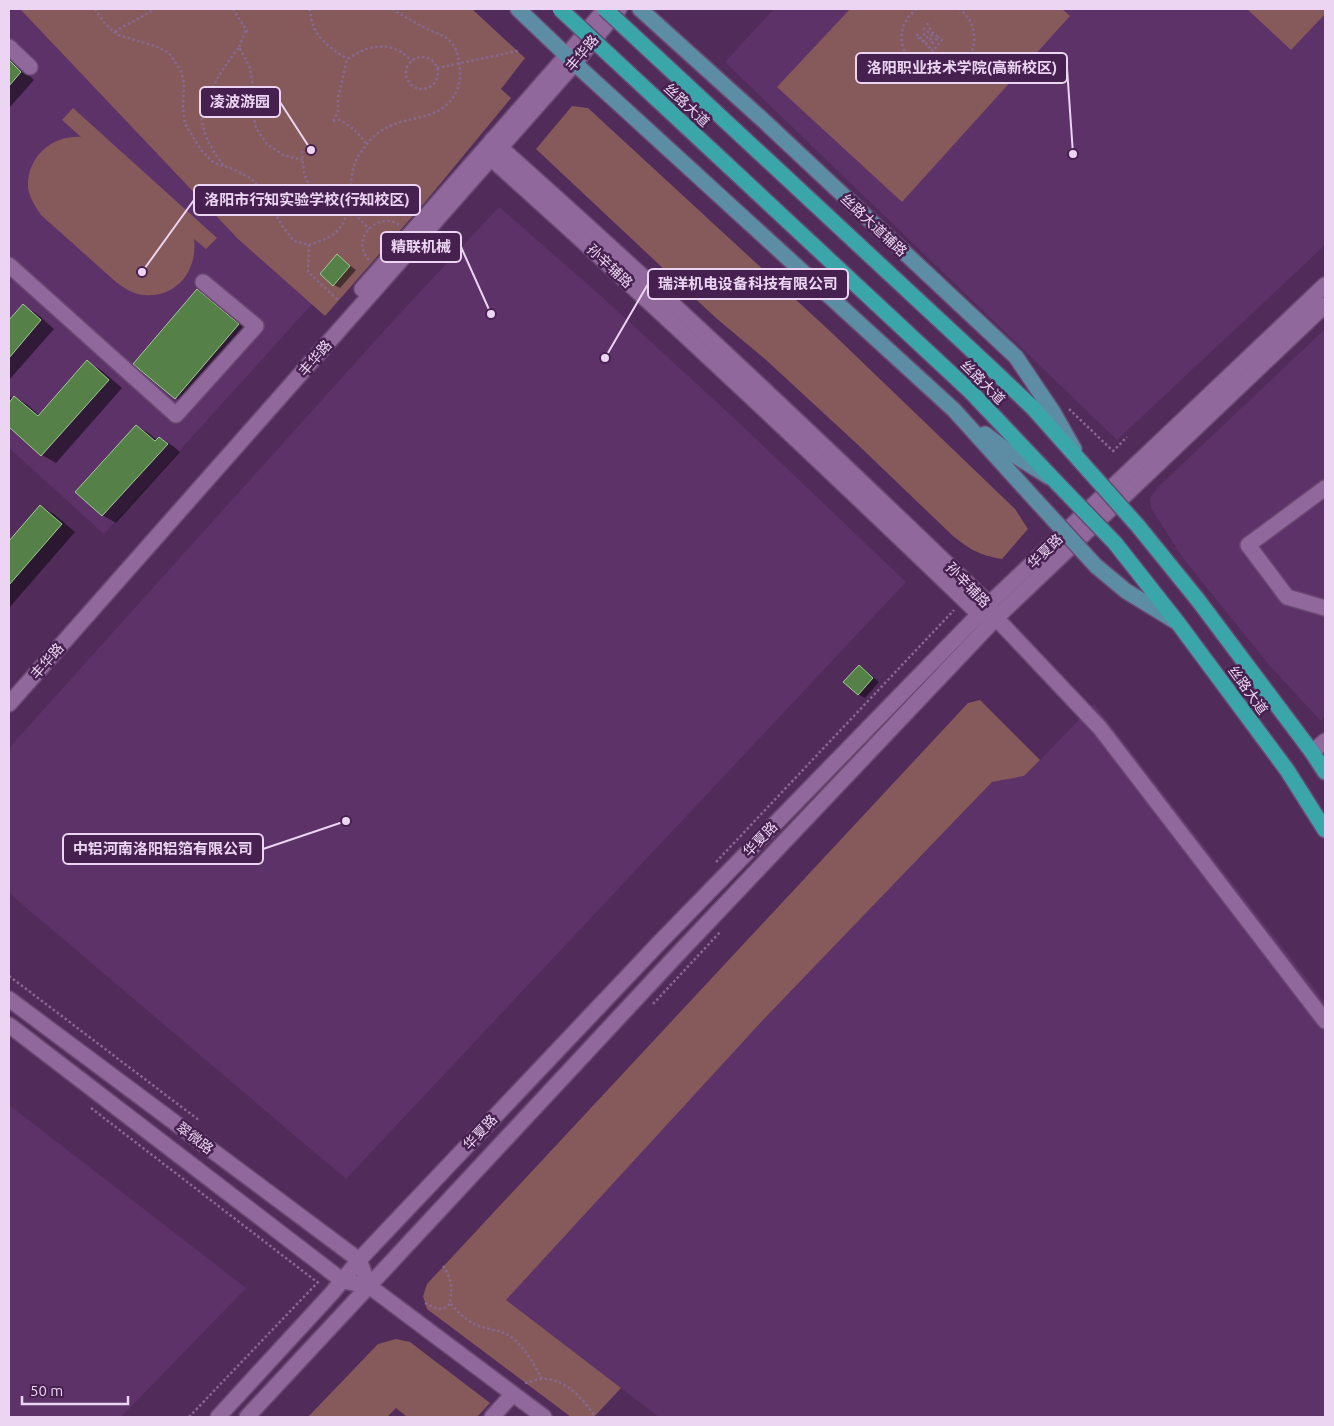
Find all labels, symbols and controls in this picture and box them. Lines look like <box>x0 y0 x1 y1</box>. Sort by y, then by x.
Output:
street label: 丰华路 <box>562 32 602 74</box>
callout: 洛阳职业技术学院(高新校区) <box>856 53 1067 83</box>
text: 洛阳职业技术学院(高新校区) <box>867 59 1057 76</box>
street label: 丝路大道 <box>661 80 713 130</box>
callout: 凌波游园 <box>200 87 280 117</box>
text: 凌波游园 <box>210 93 270 110</box>
callout: 洛阳市行知实验学校(行知校区) <box>194 185 420 215</box>
text: 洛阳市行知实验学校(行知校区) <box>204 191 410 208</box>
street label: 丝路大道辅路 <box>838 191 910 259</box>
callout: 精联机械 <box>381 232 461 262</box>
text: 精联机械 <box>391 238 451 255</box>
street label: 孙辛辅路 <box>584 241 636 291</box>
callout: 瑞洋机电设备科技有限公司 <box>648 269 848 299</box>
text: 瑞洋机电设备科技有限公司 <box>658 275 838 292</box>
street label: 丰华路 <box>295 337 335 379</box>
street label: 丝路大道 <box>958 357 1008 407</box>
street label: 华夏路 <box>1024 531 1066 571</box>
street label: 孙辛辅路 <box>943 559 993 611</box>
street label: 丰华路 <box>27 640 67 682</box>
street label: 丝路大道 <box>1225 663 1271 717</box>
street label: 华夏路 <box>740 818 780 860</box>
callout: 中铝河南洛阳铝箔有限公司 <box>63 834 263 864</box>
text: 中铝河南洛阳铝箔有限公司 <box>73 840 253 857</box>
street label: 华夏路 <box>460 1111 500 1153</box>
street label: 翠微路 <box>173 1119 217 1157</box>
scale bar <box>22 1374 129 1406</box>
text: 50 m <box>30 1382 63 1399</box>

